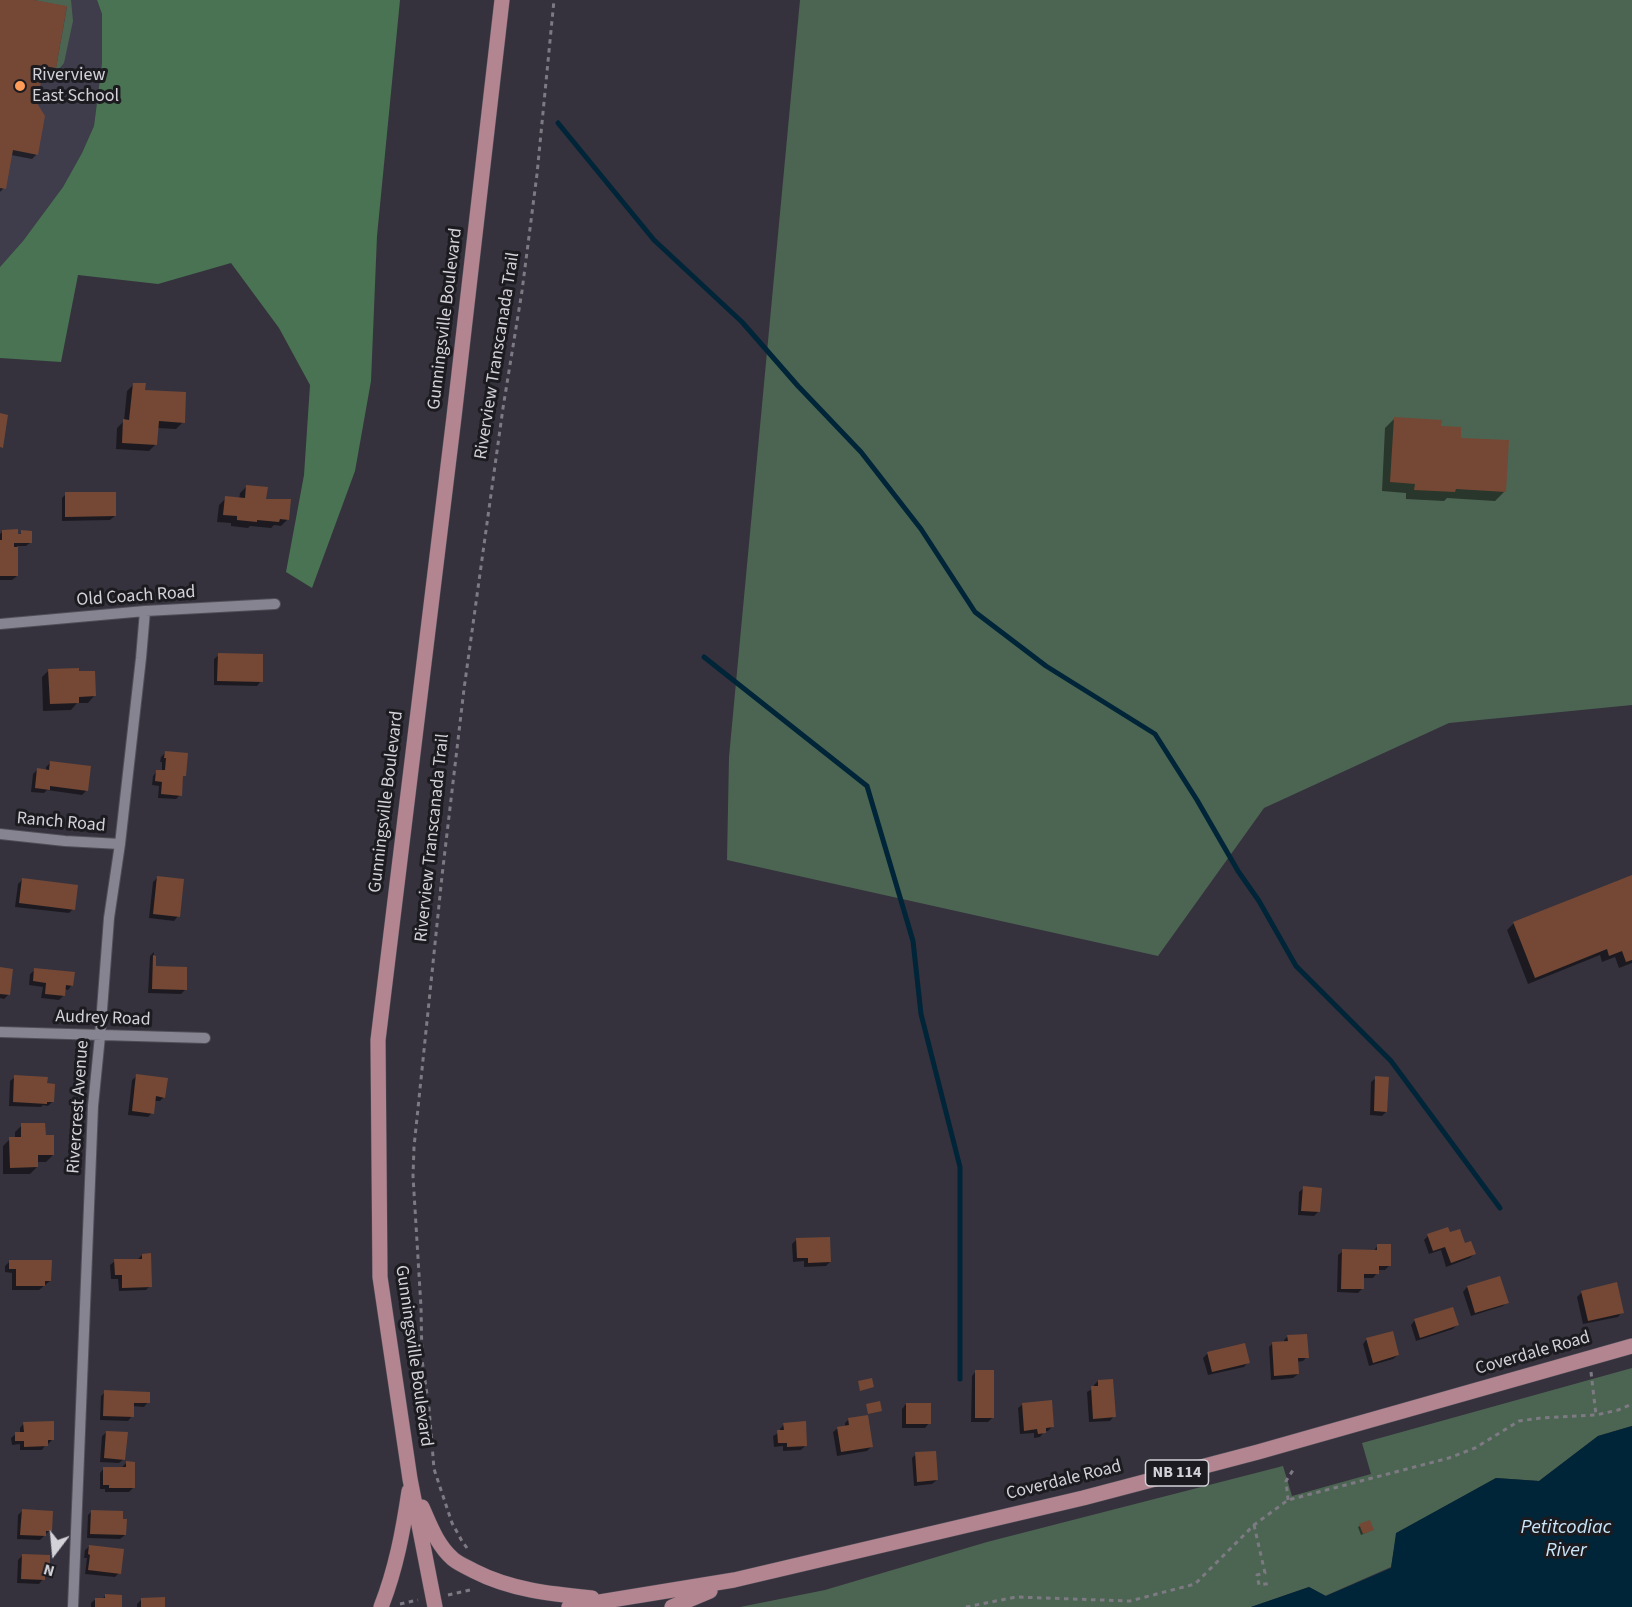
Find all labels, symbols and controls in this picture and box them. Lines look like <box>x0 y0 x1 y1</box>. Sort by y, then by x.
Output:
place label: Riverview East School <box>32 65 119 107</box>
marker: Riverview East School <box>13 79 27 93</box>
street label: Gunningsville Boulevard <box>424 227 468 411</box>
street label: Riverview Transcanada Trail <box>471 251 525 461</box>
street label: Old Coach Road <box>76 582 196 612</box>
street label: Gunningsville Boulevard <box>365 710 409 894</box>
street label: Riverview Transcanada Trail <box>411 733 455 943</box>
street label: Ranch Road <box>16 808 106 838</box>
street label: Audrey Road <box>55 1007 151 1031</box>
street label: Rivercrest Avenue <box>64 1040 94 1174</box>
street label: Gunningsville Boulevard <box>390 1264 436 1448</box>
street label: Coverdale Road <box>1473 1327 1593 1381</box>
street label: Coverdale Road <box>1004 1456 1124 1506</box>
road number: NB 114 <box>1146 1460 1208 1486</box>
water label: Petitcodiac River <box>1520 1517 1612 1564</box>
north arrow <box>24 1523 84 1583</box>
text: N <box>41 1558 57 1582</box>

